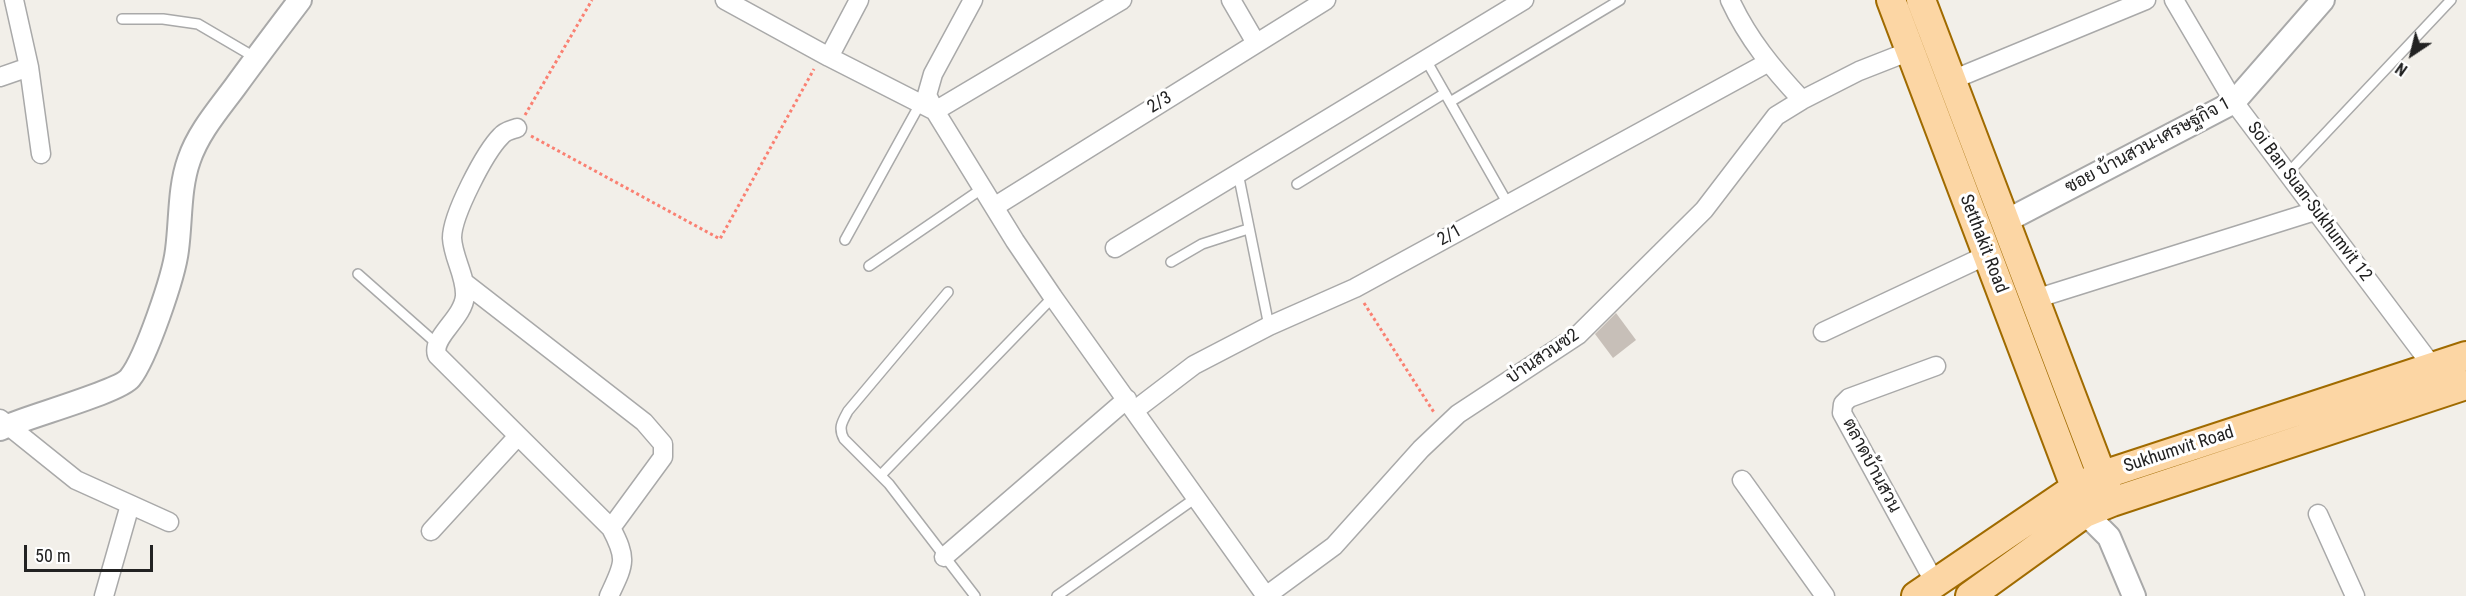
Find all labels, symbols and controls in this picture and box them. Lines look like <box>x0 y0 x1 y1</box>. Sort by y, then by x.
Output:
north arrow <box>2382 24 2442 84</box>
text: N <box>2392 59 2411 80</box>
street label: 2/3 <box>1144 87 1176 119</box>
street label: ซอย บ้านสวน-เศรษฐกิจ 1 <box>2062 93 2234 199</box>
street label: Soi Ban Suan-Sukhumvit 12 <box>2242 118 2376 286</box>
street label: Setthakit Road <box>1954 192 2012 296</box>
street label: 2/1 <box>1434 221 1466 251</box>
street label: บ่านสวนซ2 <box>1503 325 1583 389</box>
street label: ตลาดบ้านสวน <box>1837 415 1905 517</box>
street label: Sukhumvit Road <box>2121 422 2237 478</box>
scale bar <box>27 533 156 571</box>
text: 50 m <box>35 545 70 566</box>

